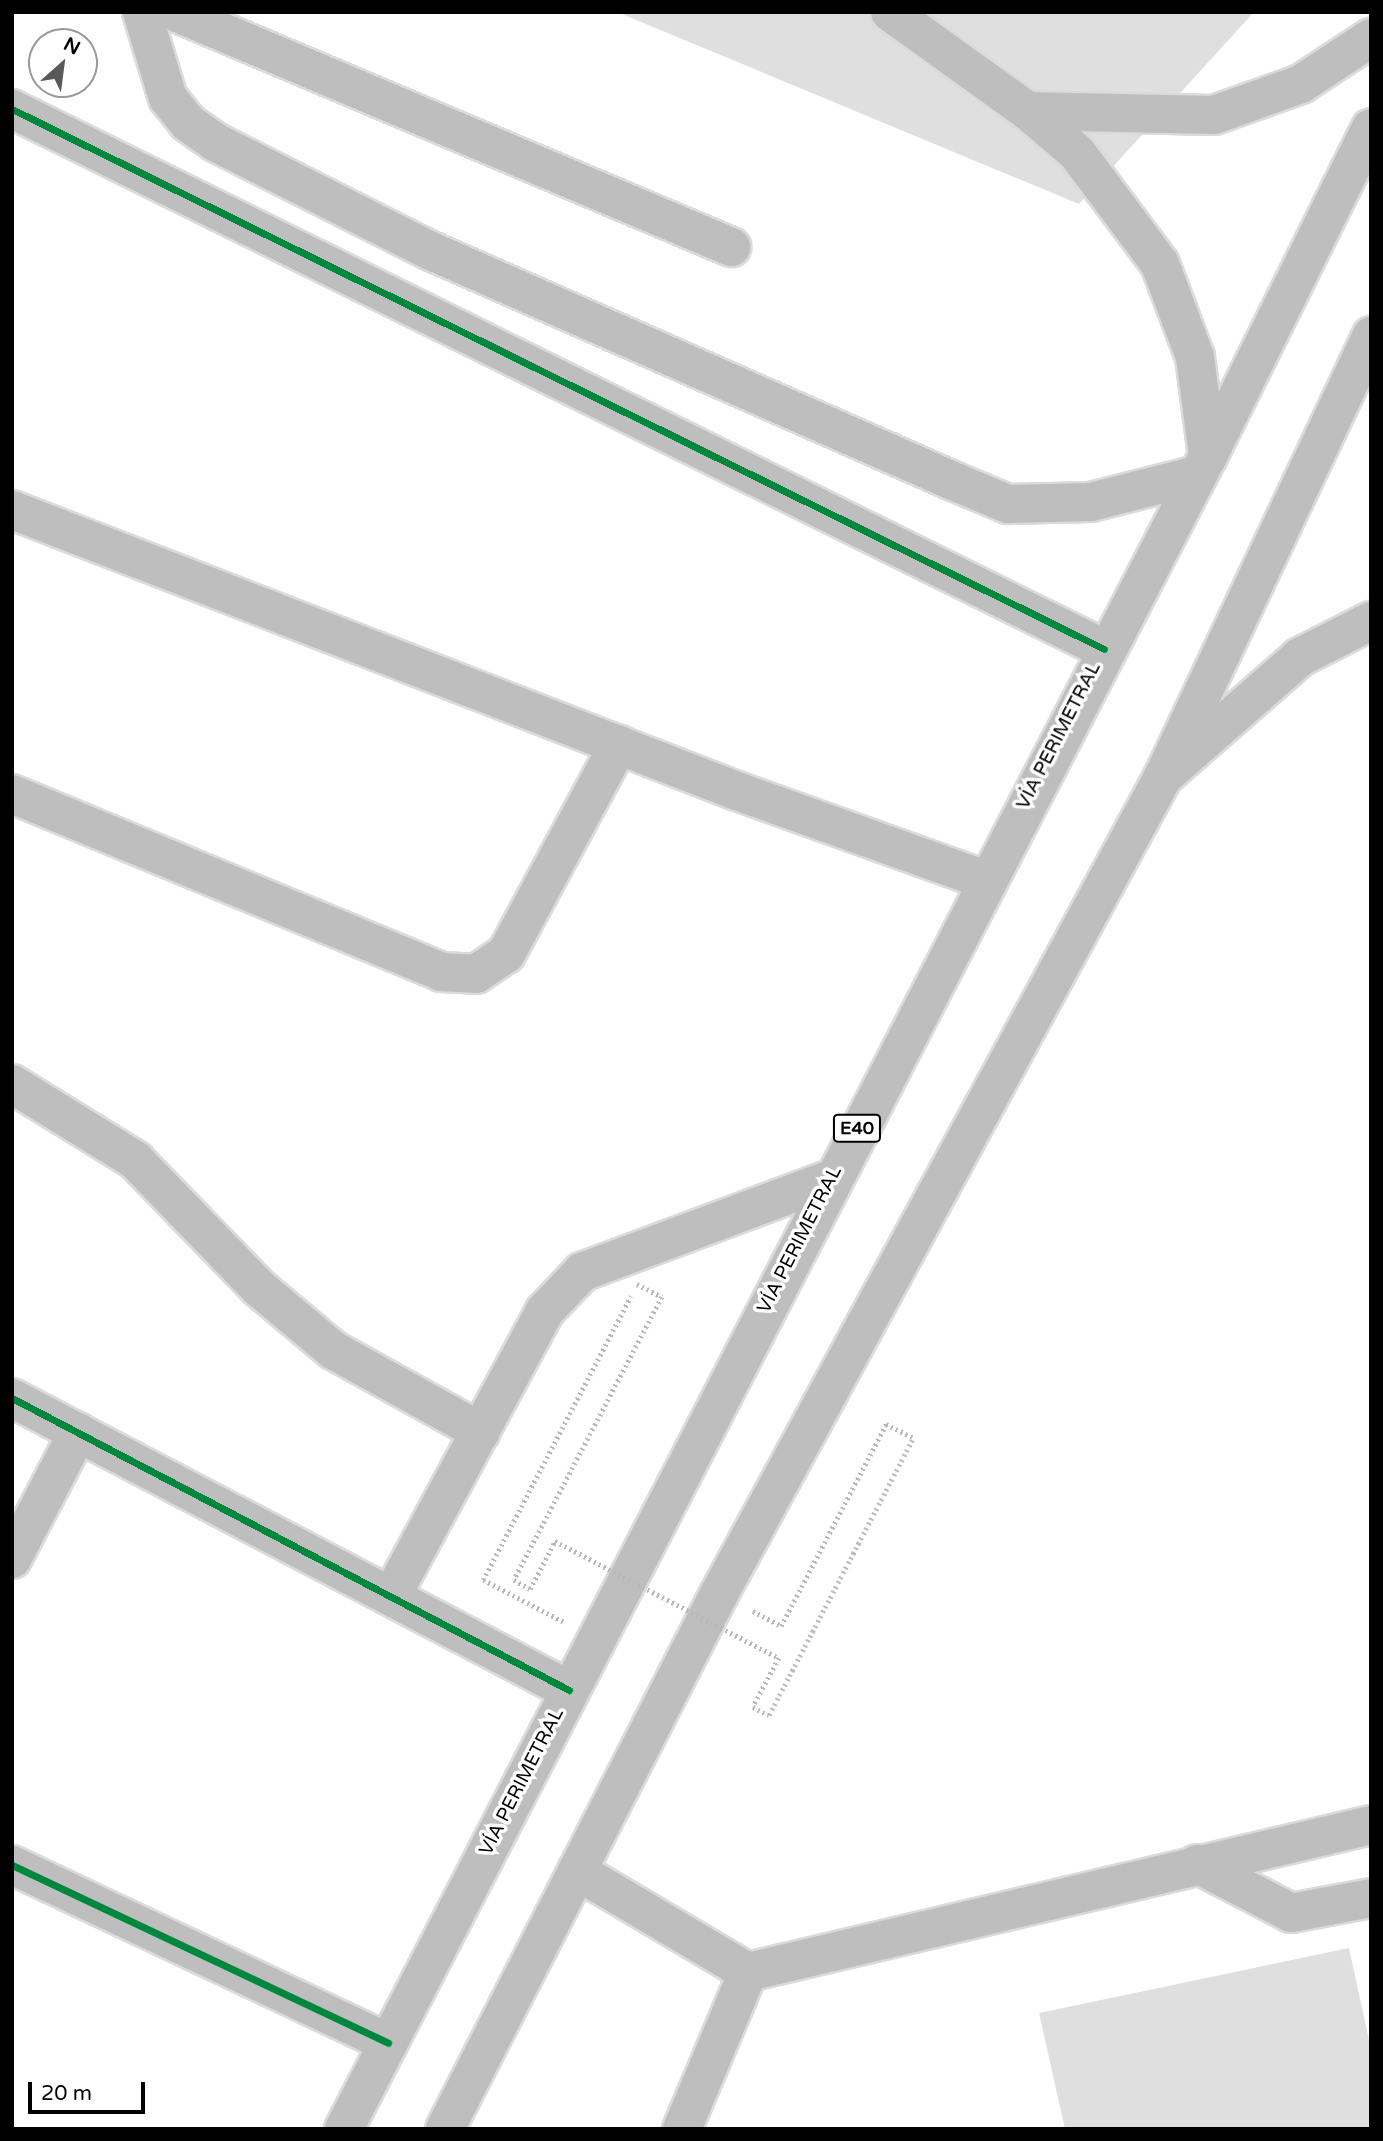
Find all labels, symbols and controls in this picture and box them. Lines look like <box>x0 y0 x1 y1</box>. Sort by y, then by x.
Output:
north arrow <box>28 28 98 98</box>
text: N <box>60 33 84 60</box>
street label: VÍA PERIMETRAL <box>1012 659 1106 813</box>
road number: E40 <box>832 1114 882 1142</box>
street label: VÍA PERIMETRAL <box>753 1163 847 1317</box>
street label: VÍA PERIMETRAL <box>475 1705 569 1859</box>
scale bar <box>32 2068 149 2112</box>
text: 20 m <box>41 2081 92 2106</box>

